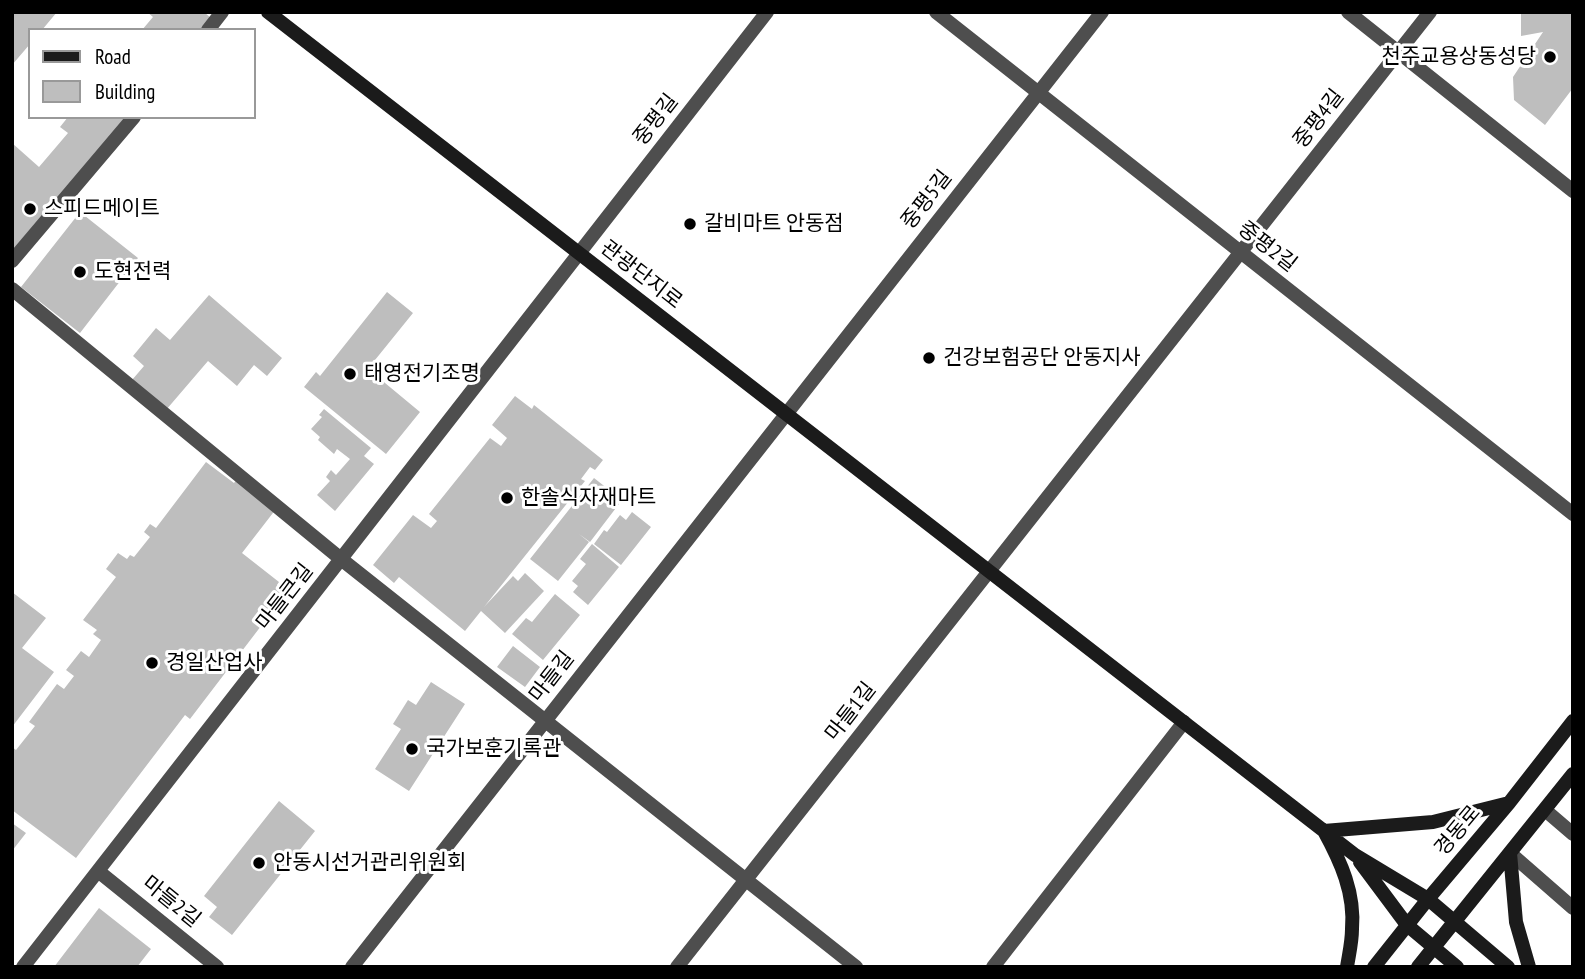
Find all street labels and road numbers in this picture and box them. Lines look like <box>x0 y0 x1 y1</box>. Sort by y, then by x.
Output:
street label: 중평4길 <box>1288 85 1350 153</box>
street label: 중평길 <box>628 89 684 151</box>
street label: 중평5길 <box>896 166 958 234</box>
street label: 중평2길 <box>1233 216 1301 278</box>
street label: 관광단지로 <box>595 235 687 315</box>
street label: 마들큰길 <box>251 559 319 635</box>
street label: 마들길 <box>524 646 580 708</box>
street label: 마들1길 <box>820 678 882 746</box>
street label: 경동로 <box>1430 801 1486 861</box>
street label: 마들2길 <box>137 871 205 933</box>

